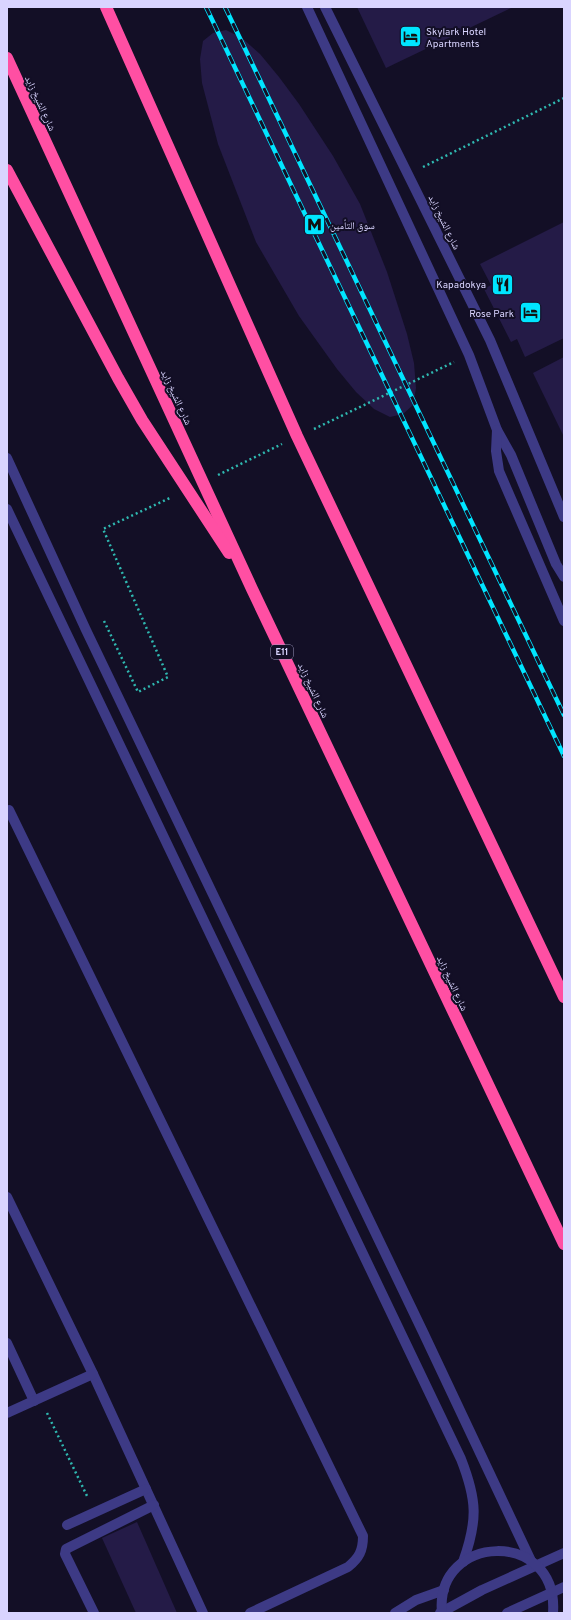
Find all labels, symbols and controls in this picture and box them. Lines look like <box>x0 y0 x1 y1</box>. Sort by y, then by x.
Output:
hotel icon: Skylark Hotel Apartments <box>397 24 423 50</box>
place label: Skylark Hotel Apartments <box>426 26 486 51</box>
street label: شارع الشيخ زايد <box>21 74 58 134</box>
street label: شارع الشيخ زايد <box>425 193 463 253</box>
metro station icon: سوق التأمين <box>302 212 328 238</box>
place label: سوق التأمين <box>330 219 375 233</box>
restaurant icon: Kapadokya <box>489 271 515 297</box>
place label: Kapadokya <box>436 279 486 292</box>
hotel icon: Rose Park <box>517 300 543 326</box>
place label: Rose Park <box>469 308 514 321</box>
street label: شارع الشيخ زايد <box>157 368 194 428</box>
road number: E11 <box>271 645 293 659</box>
street label: شارع الشيخ زايد <box>294 661 331 721</box>
street label: شارع الشيخ زايد <box>433 954 470 1014</box>

